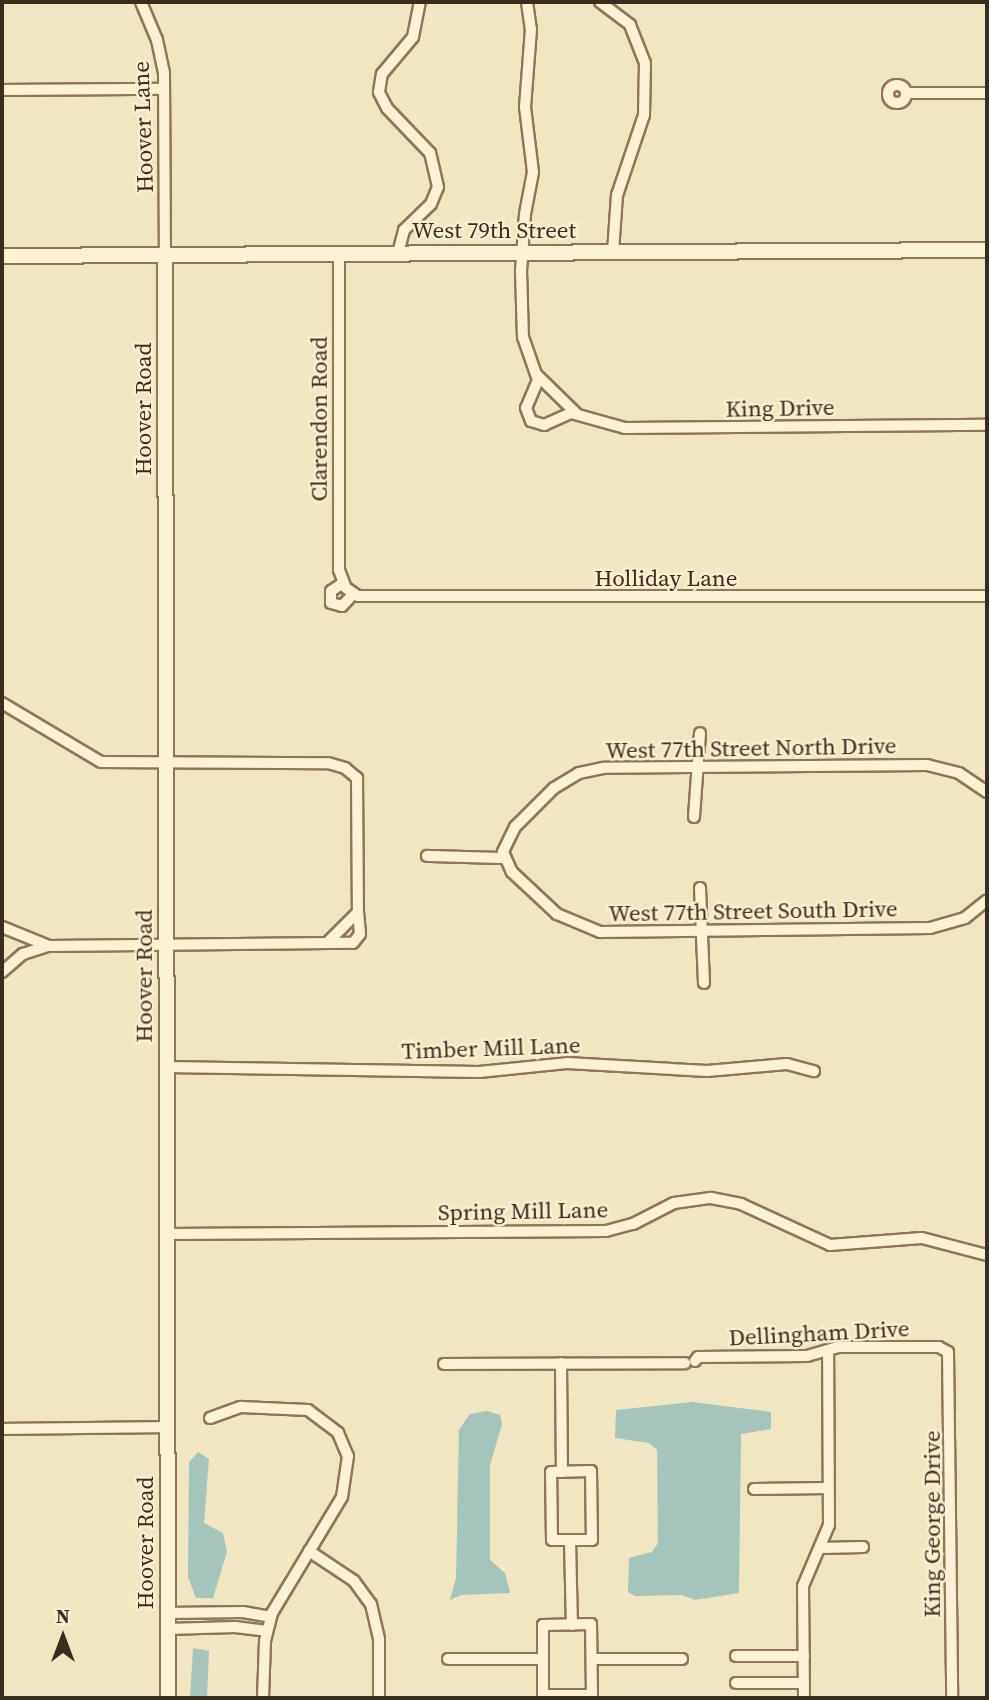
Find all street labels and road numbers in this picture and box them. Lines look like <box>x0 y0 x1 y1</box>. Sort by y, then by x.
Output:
street label: Hoover Lane <box>127 61 159 193</box>
street label: West 79th Street <box>412 216 576 244</box>
street label: Clarendon Road <box>305 337 333 501</box>
street label: Hoover Road <box>129 342 157 476</box>
street label: King Drive <box>725 393 835 423</box>
street label: Holliday Lane <box>594 564 738 592</box>
street label: West 77th Street North Drive <box>605 732 897 764</box>
street label: West 77th Street South Drive <box>608 895 898 927</box>
street label: Hoover Road <box>130 909 158 1043</box>
street label: Timber Mill Lane <box>401 1031 581 1065</box>
street label: Spring Mill Lane <box>438 1196 608 1226</box>
street label: Dellingham Drive <box>728 1314 910 1352</box>
street label: King George Drive <box>918 1430 946 1618</box>
street label: Hoover Road <box>131 1476 159 1610</box>

